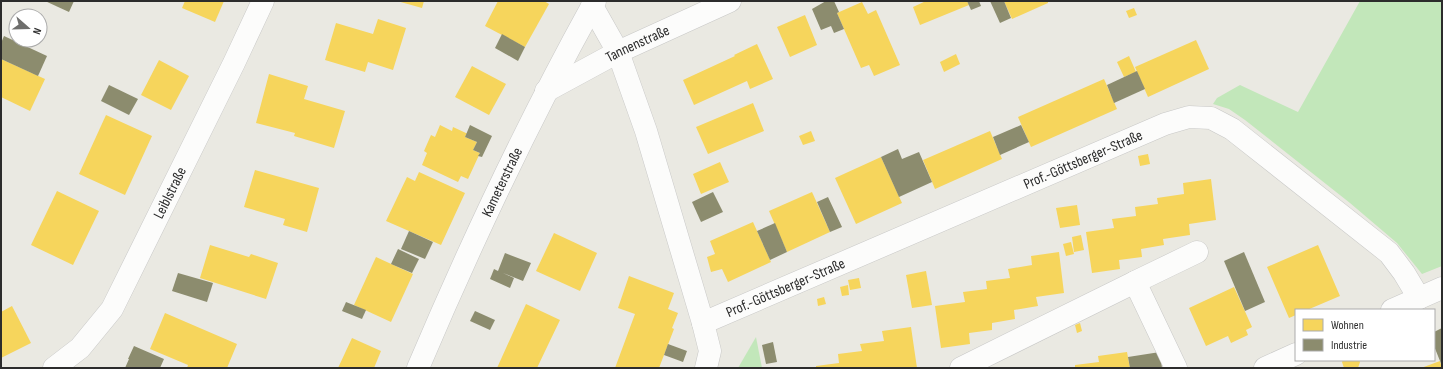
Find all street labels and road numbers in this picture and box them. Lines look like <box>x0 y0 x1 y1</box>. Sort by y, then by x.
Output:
street label: Tannenstraße <box>602 20 672 67</box>
street label: Prof.-Göttsberger-Straße <box>1020 125 1145 193</box>
street label: Kameterstraße <box>477 144 527 220</box>
street label: Leiblstraße <box>149 164 190 222</box>
street label: Prof.-Göttsberger-Straße <box>723 254 848 322</box>

